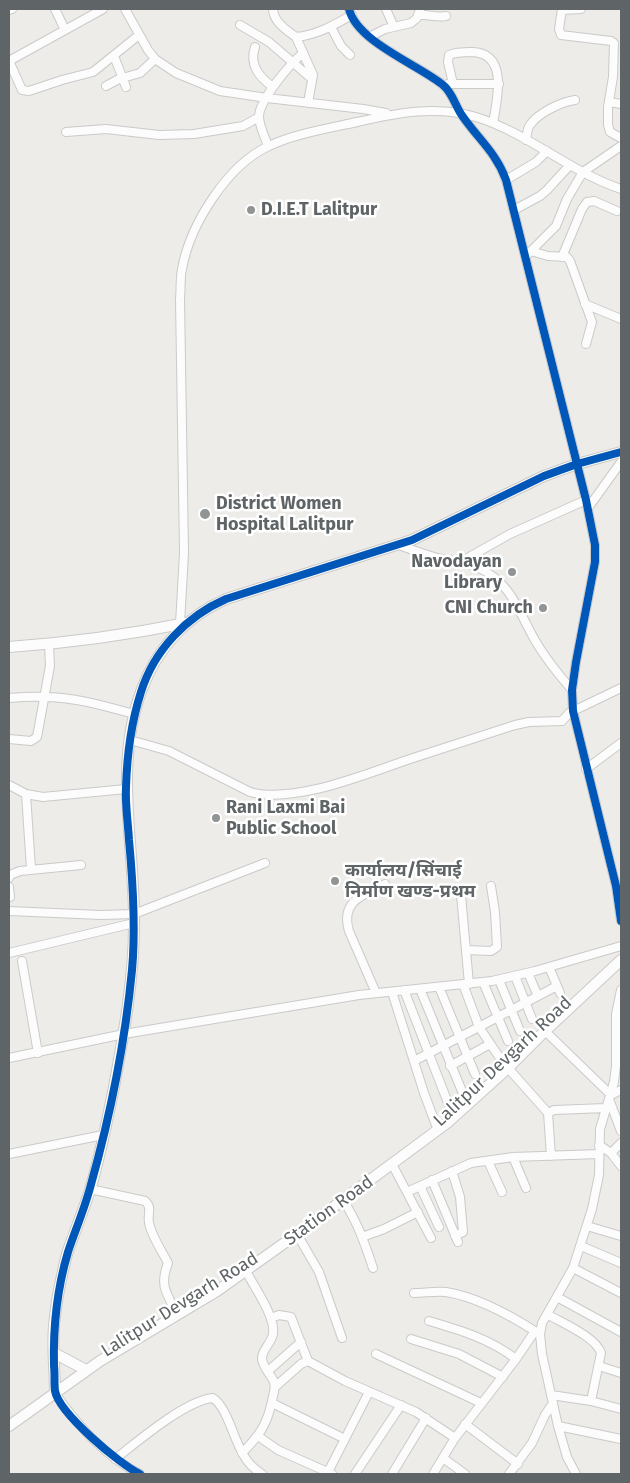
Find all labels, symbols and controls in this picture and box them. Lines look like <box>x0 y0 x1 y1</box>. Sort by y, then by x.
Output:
place label: D.I.E.T Lalitpur <box>261 199 377 221</box>
marker: D.I.E.T Lalitpur <box>245 204 257 216</box>
place label: District Women Hospital Lalitpur <box>216 493 353 536</box>
marker: District Women Hospital Lalitpur <box>198 507 212 521</box>
place label: Navodayan Library <box>411 551 502 594</box>
marker: Navodayan Library <box>506 566 518 578</box>
place label: CNI Church <box>445 597 533 619</box>
marker: CNI Church <box>537 602 549 614</box>
place label: Rani Laxmi Bai Public School <box>226 797 345 840</box>
marker: Rani Laxmi Bai Public School <box>210 812 222 824</box>
place label: कार्यालय/सिंचाई निर्माण खण्ड-प्रथम <box>345 860 475 902</box>
marker: कार्यालय/सिंचाई निर्माण खण्ड-प्रथम <box>329 875 341 887</box>
street label: Lalitpur Devgarh Road <box>429 992 577 1132</box>
street label: Station Road <box>280 1171 378 1251</box>
street label: Lalitpur Devgarh Road <box>98 1248 262 1362</box>

